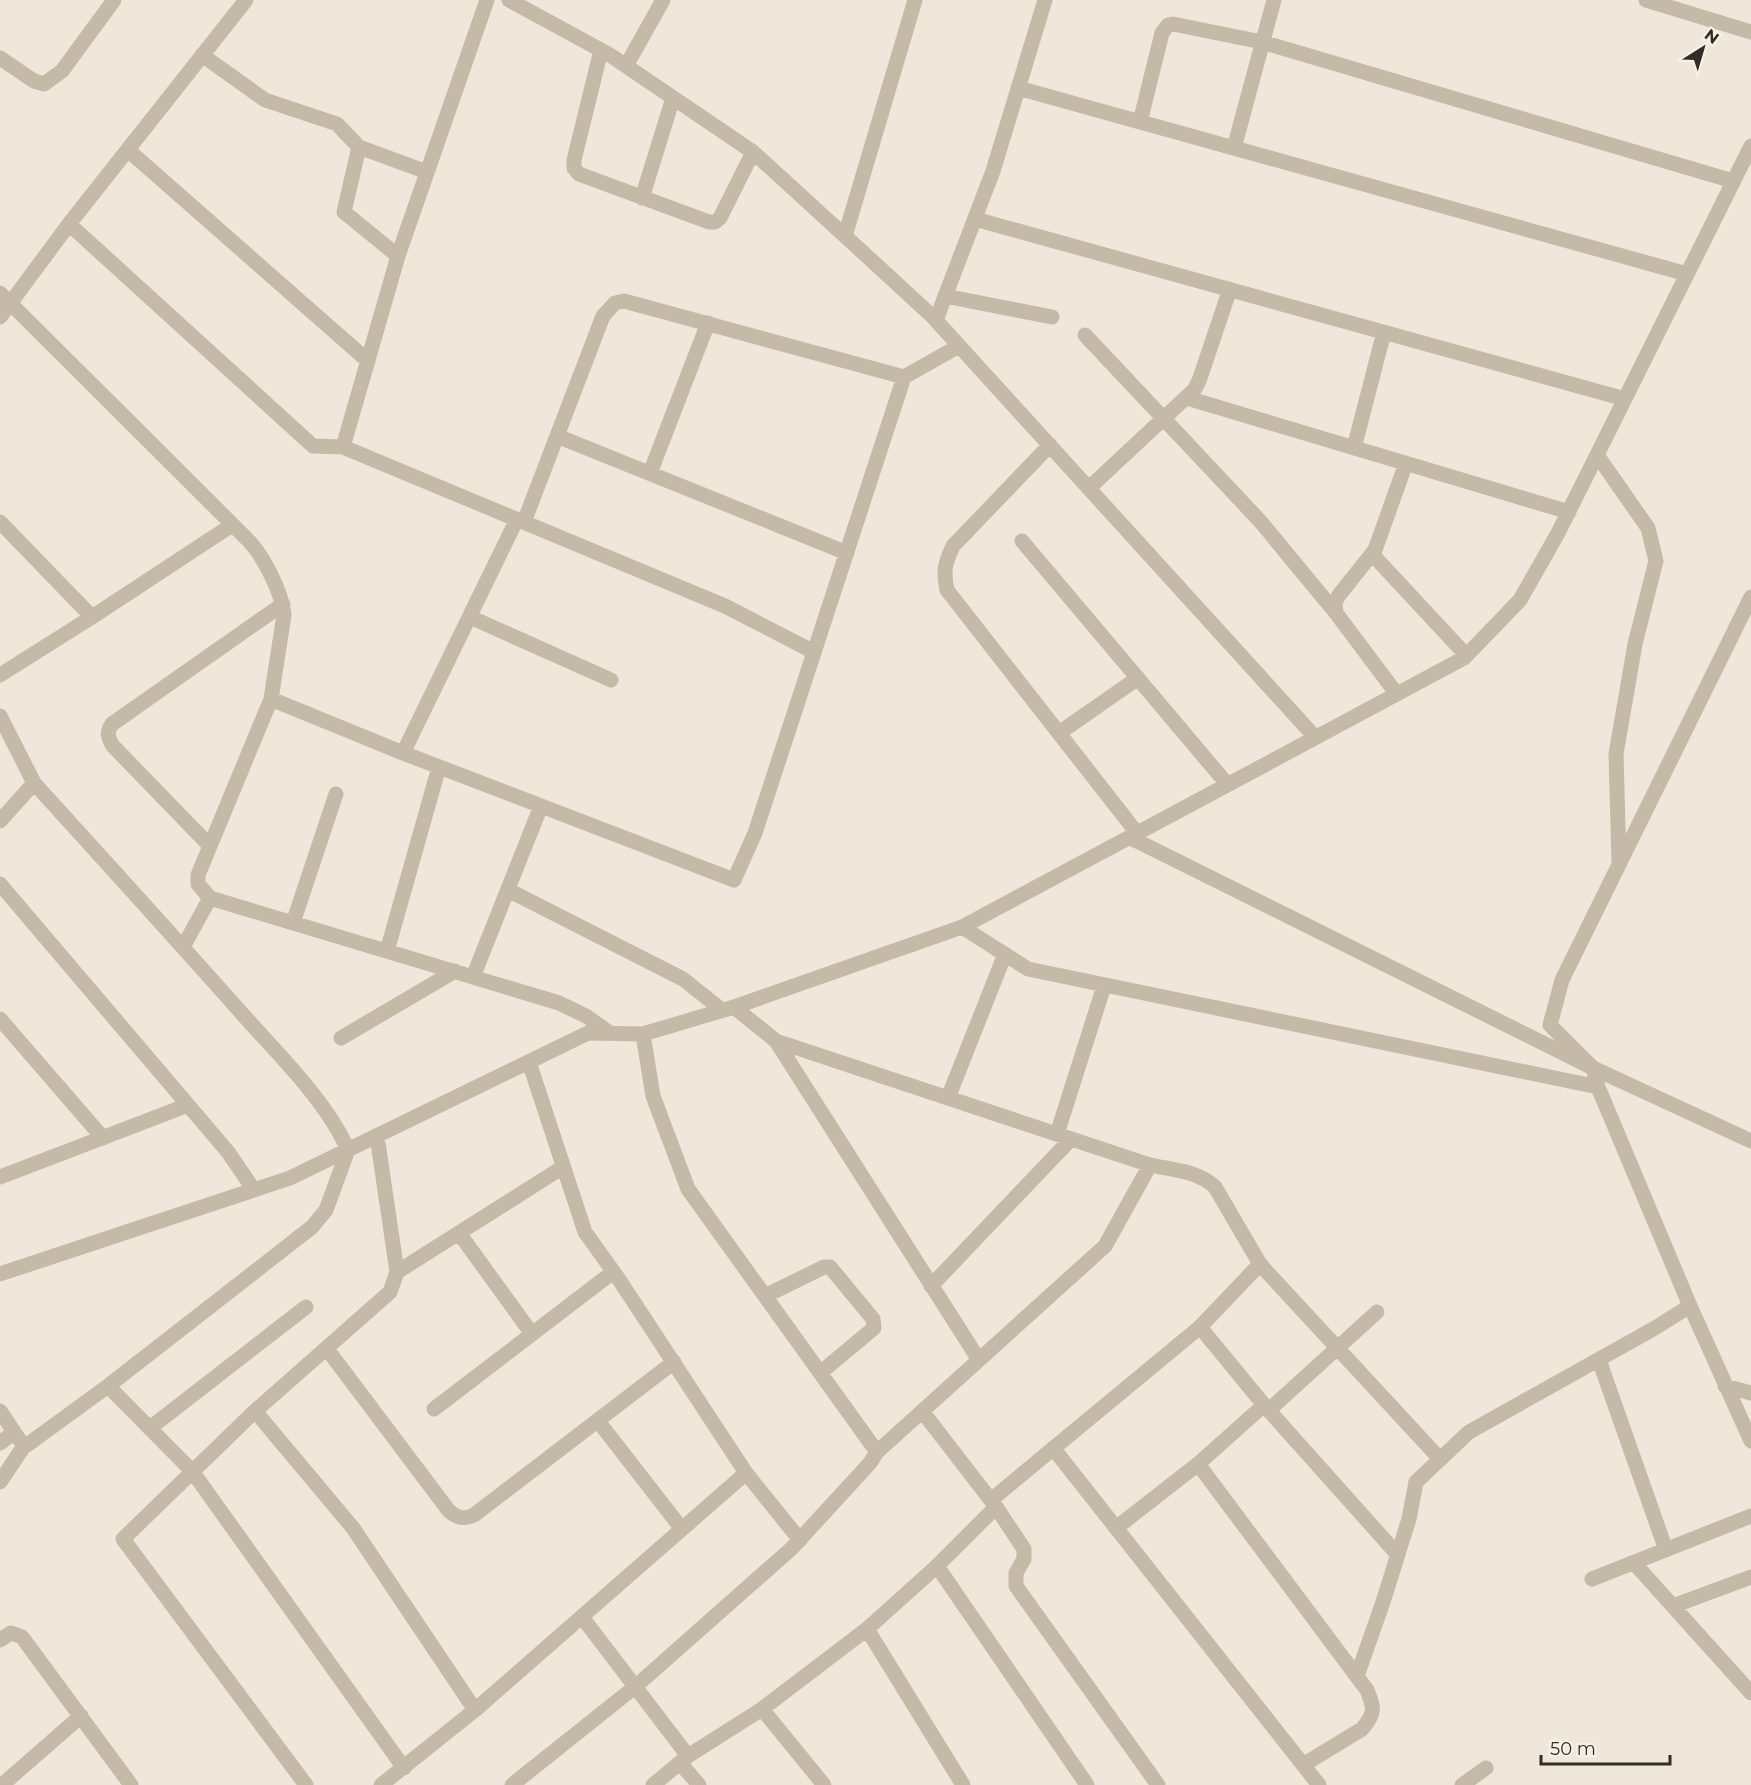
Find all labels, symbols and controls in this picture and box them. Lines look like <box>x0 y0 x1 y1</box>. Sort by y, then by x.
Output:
north arrow <box>1673 18 1733 78</box>
text: N <box>1701 25 1723 48</box>
scale bar <box>1541 1728 1670 1766</box>
text: 50 m <box>1550 1738 1596 1760</box>

